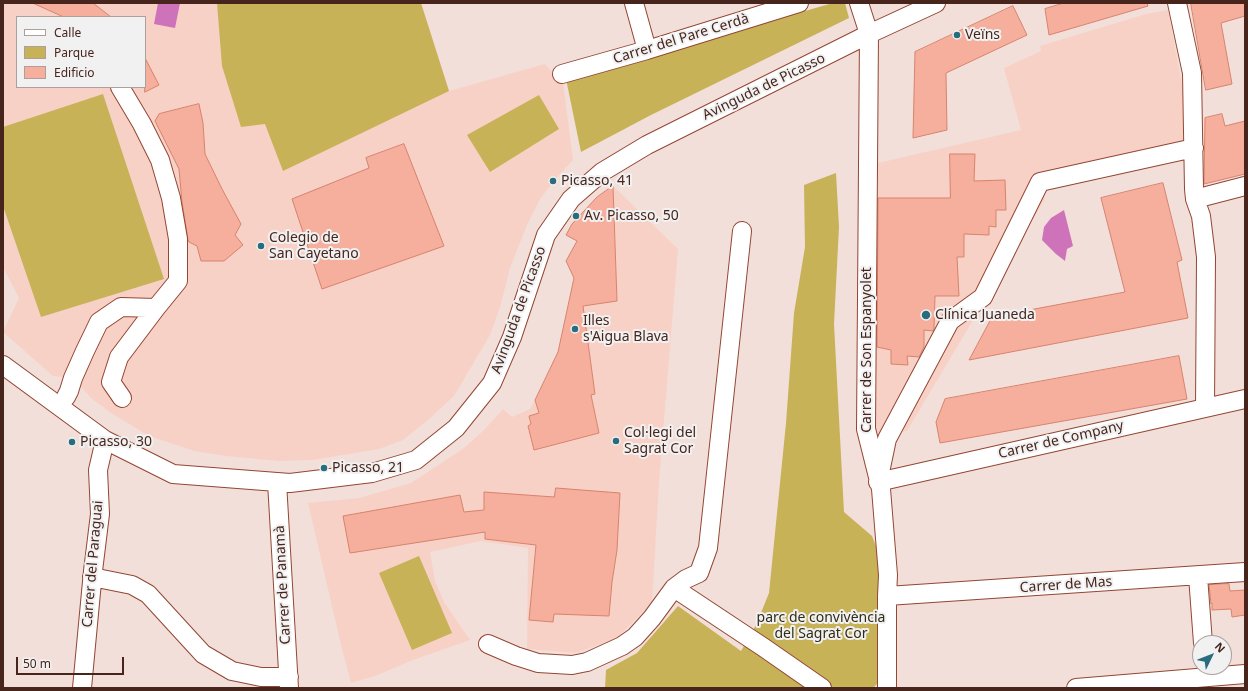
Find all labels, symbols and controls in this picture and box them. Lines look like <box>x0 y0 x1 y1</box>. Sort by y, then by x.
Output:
street label: Carrer del Pare Cerdà <box>611 10 751 68</box>
legend <box>16 16 146 88</box>
text: Calle <box>54 24 81 41</box>
place label: Veïns <box>965 27 1000 43</box>
marker: Veïns <box>952 30 962 40</box>
text: Parque <box>54 44 94 61</box>
street label: Avinguda de Picasso <box>700 50 828 124</box>
text: Edificio <box>54 64 95 81</box>
place label: Picasso, 41 <box>561 173 633 189</box>
marker: Picasso, 41 <box>548 176 558 186</box>
place label: Av. Picasso, 50 <box>584 208 679 224</box>
marker: Av. Picasso, 50 <box>571 211 581 221</box>
place label: Colegio de San Cayetano <box>269 230 359 262</box>
marker: Colegio de San Cayetano <box>256 241 266 251</box>
street label: Avinguda de Picasso <box>488 244 550 376</box>
street label: Carrer de Son Espanyolet <box>859 267 875 433</box>
place label: Clínica Juaneda <box>935 307 1035 323</box>
marker: Clínica Juaneda <box>920 309 932 321</box>
place label: Illes s'Aigua Blava <box>583 313 669 346</box>
marker: Illes s'Aigua Blava <box>570 324 580 334</box>
street label: Carrer de Company <box>997 417 1125 463</box>
place label: Col·legi del Sagrat Cor <box>624 425 696 458</box>
place label: Picasso, 30 <box>80 434 152 450</box>
marker: Col·legi del Sagrat Cor <box>611 436 621 446</box>
marker: Picasso, 30 <box>67 437 77 447</box>
place label: Picasso, 21 <box>332 460 404 476</box>
marker: Picasso, 21 <box>319 463 329 473</box>
street label: Carrer del Paraguai <box>79 500 107 628</box>
street label: Carrer de Panamà <box>271 525 295 645</box>
street label: Carrer de Mas <box>1019 573 1113 597</box>
park label: parc de convivència del Sagrat Cor <box>757 610 885 642</box>
north arrow <box>1192 635 1232 675</box>
text: N <box>1212 639 1229 656</box>
scale bar <box>18 649 126 675</box>
text: 50 m <box>23 655 51 672</box>

